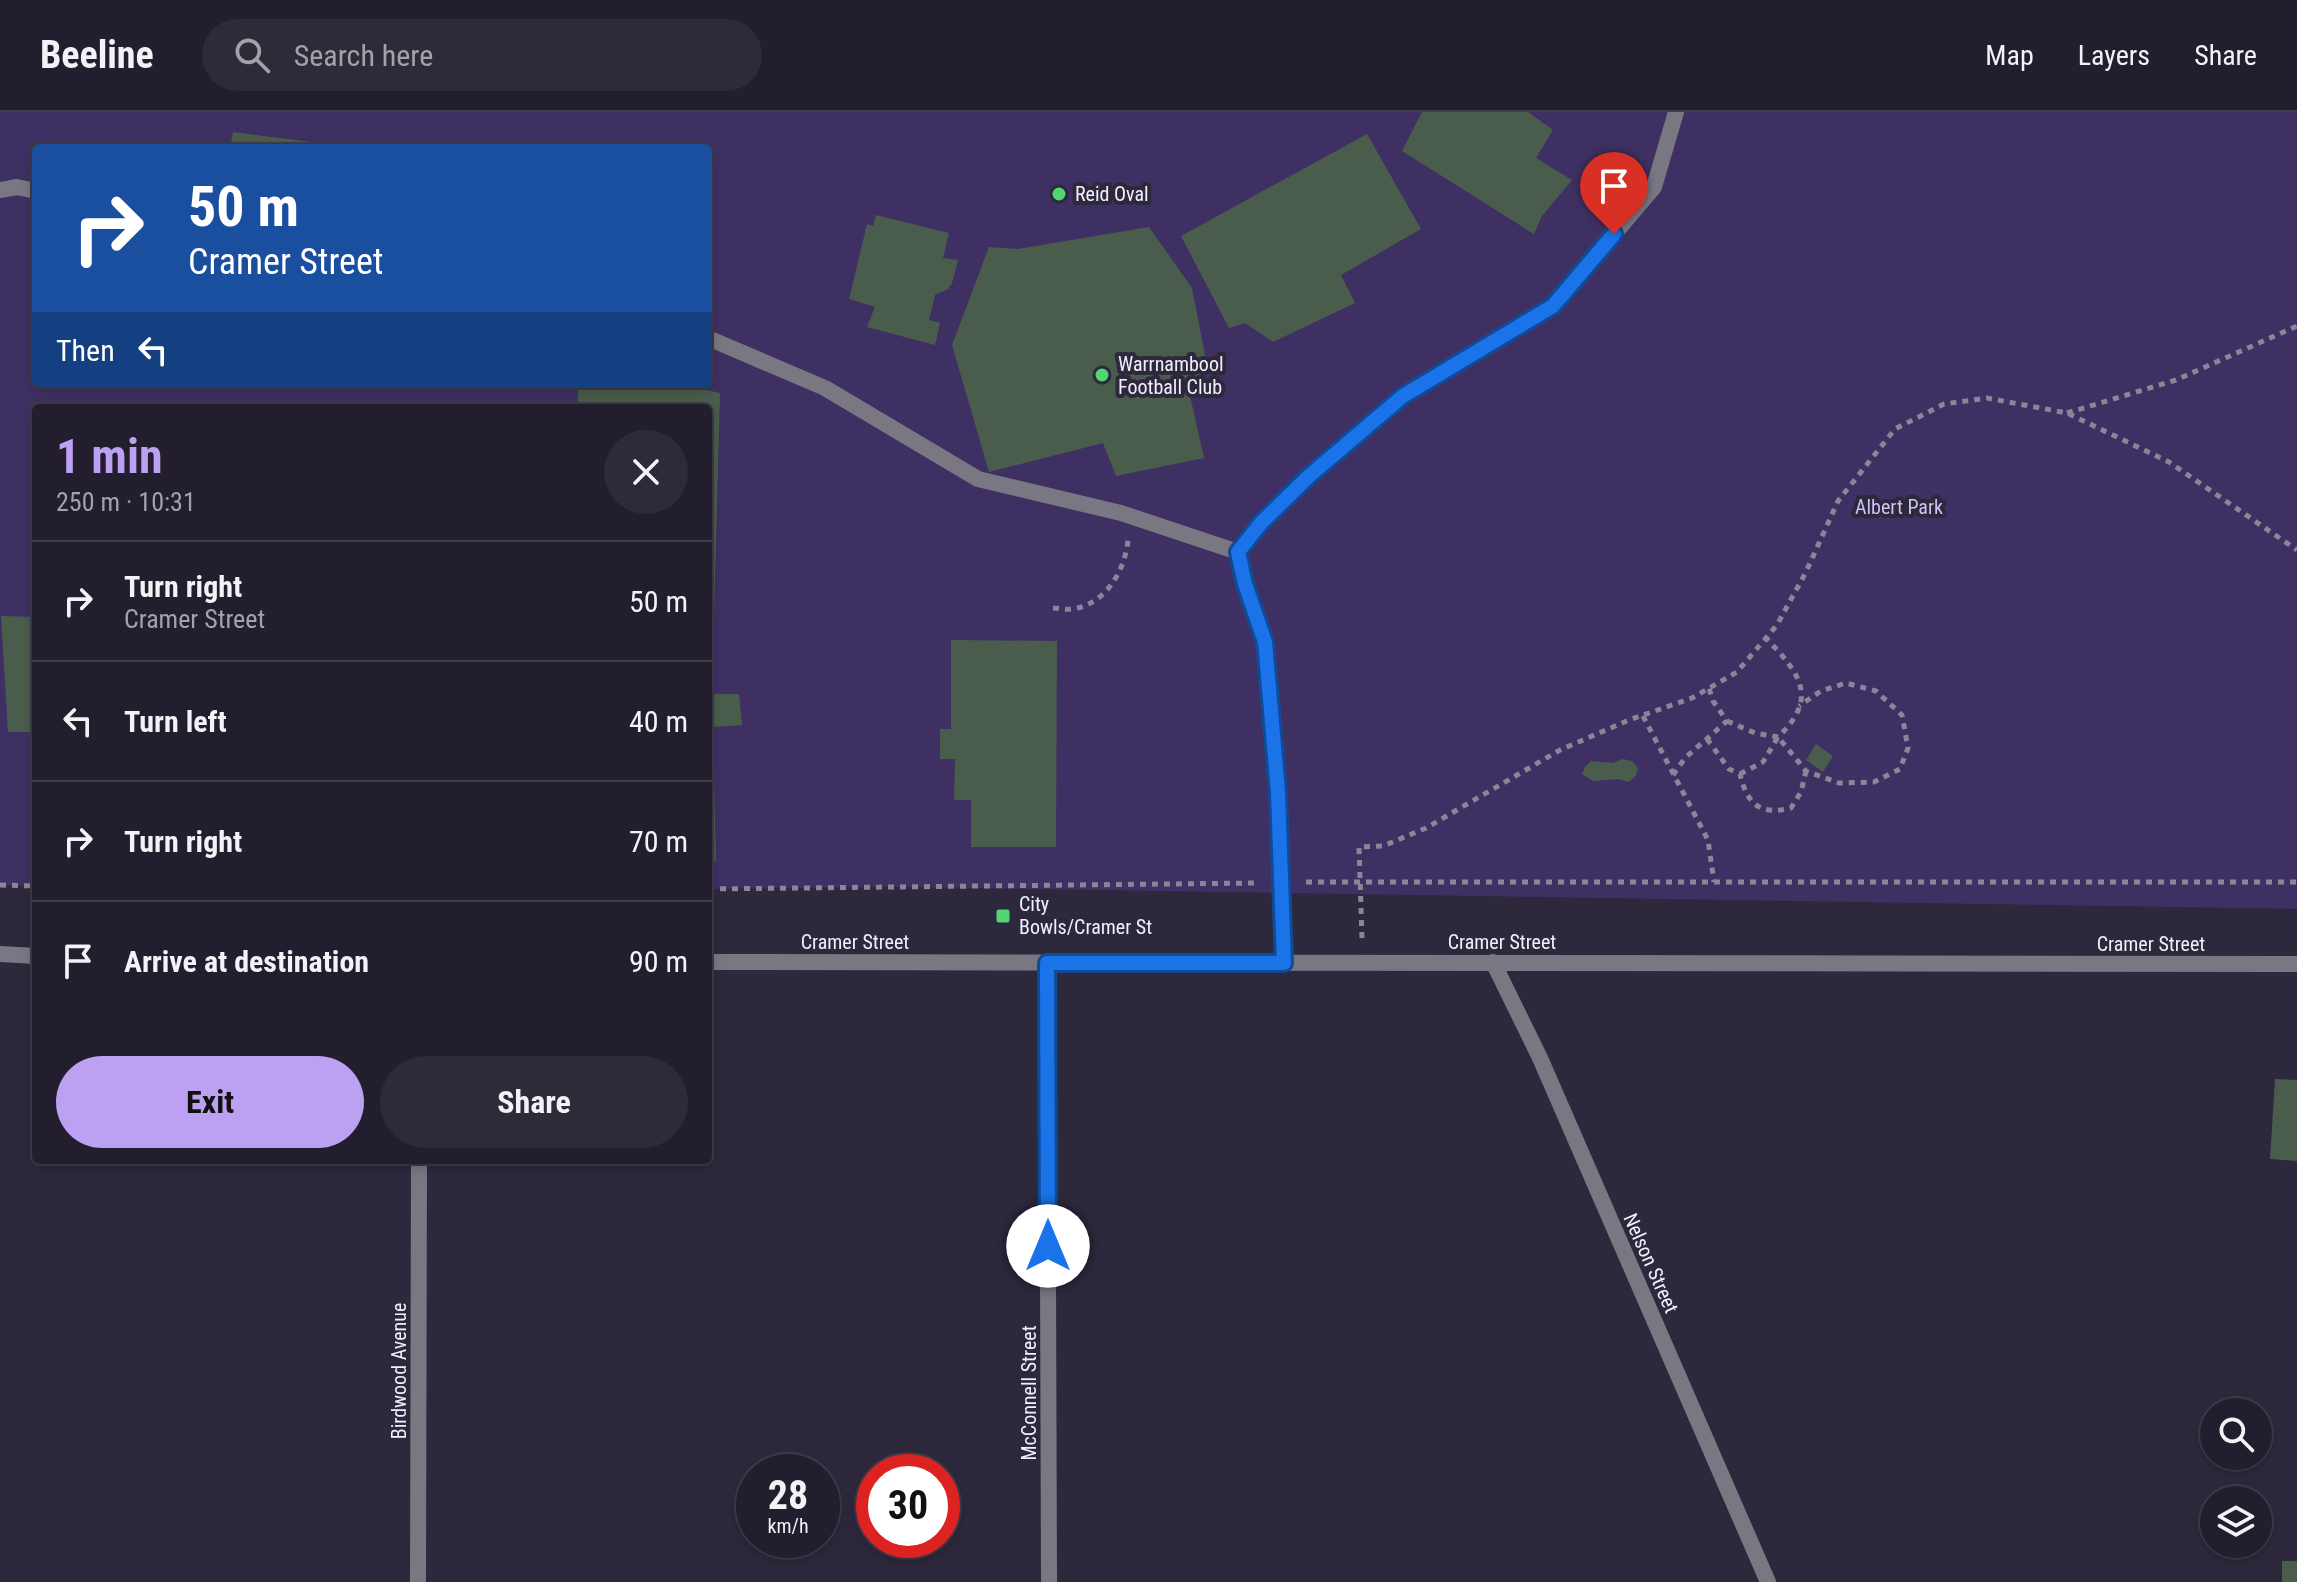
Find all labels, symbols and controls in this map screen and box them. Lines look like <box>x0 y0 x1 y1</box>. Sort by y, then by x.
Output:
search box <box>202 19 762 91</box>
text: Beeline <box>40 33 154 77</box>
icon: search <box>230 33 274 77</box>
text: Search here <box>294 38 433 73</box>
text: Map <box>1985 39 2034 72</box>
text: Layers <box>2078 39 2150 72</box>
text: Share <box>2194 39 2257 72</box>
pin <box>1580 152 1648 234</box>
icon: arrive <box>1592 164 1636 208</box>
text: 50 m <box>188 174 299 240</box>
icon: right <box>56 176 160 280</box>
place label: Reid Oval <box>1075 182 1149 206</box>
marker: Reid Oval <box>1050 185 1068 203</box>
text: Cramer Street <box>188 241 384 283</box>
icon: left <box>131 328 175 372</box>
text: Then <box>56 333 115 368</box>
place label: Warrnambool Football Club <box>1118 352 1224 399</box>
marker: Warrnambool Football Club <box>1093 366 1111 384</box>
text: 1 min <box>56 428 163 485</box>
button: close <box>604 430 688 514</box>
text: 250 m · 10:31 <box>56 487 196 517</box>
park label: Albert Park <box>1855 495 1943 519</box>
text: Turn right <box>124 569 242 604</box>
icon: right <box>56 579 100 623</box>
text: 50 m <box>629 584 688 619</box>
text: Cramer Street <box>124 604 265 634</box>
icon: left <box>56 699 100 743</box>
text: Turn left <box>124 704 227 739</box>
text: 40 m <box>629 704 688 739</box>
icon: right <box>56 819 100 863</box>
text: Turn right <box>124 824 242 859</box>
text: 70 m <box>629 824 688 859</box>
place label: City Bowls/Cramer St <box>1019 892 1152 939</box>
marker: City Bowls/Cramer St <box>994 907 1012 925</box>
street label: Cramer Street <box>801 930 909 954</box>
street label: Cramer Street <box>1448 930 1556 954</box>
street label: Cramer Street <box>2097 932 2205 956</box>
icon: arrive <box>56 939 100 983</box>
text: Arrive at destination <box>124 944 369 979</box>
text: 90 m <box>629 944 688 979</box>
button: Exit <box>56 1056 364 1148</box>
button: Share <box>380 1056 688 1148</box>
position arrow <box>1006 1204 1090 1288</box>
street label: Nelson Street <box>1618 1209 1684 1317</box>
street label: Birdwood Avenue <box>387 1303 411 1439</box>
street label: McConnell Street <box>1017 1325 1041 1461</box>
map controls <box>2200 1398 2272 1558</box>
button: search <box>2200 1398 2272 1470</box>
speed limit sign: 30 <box>856 1454 960 1558</box>
text: 28 <box>768 1472 808 1519</box>
button: layers <box>2200 1486 2272 1558</box>
text: km/h <box>767 1514 809 1538</box>

